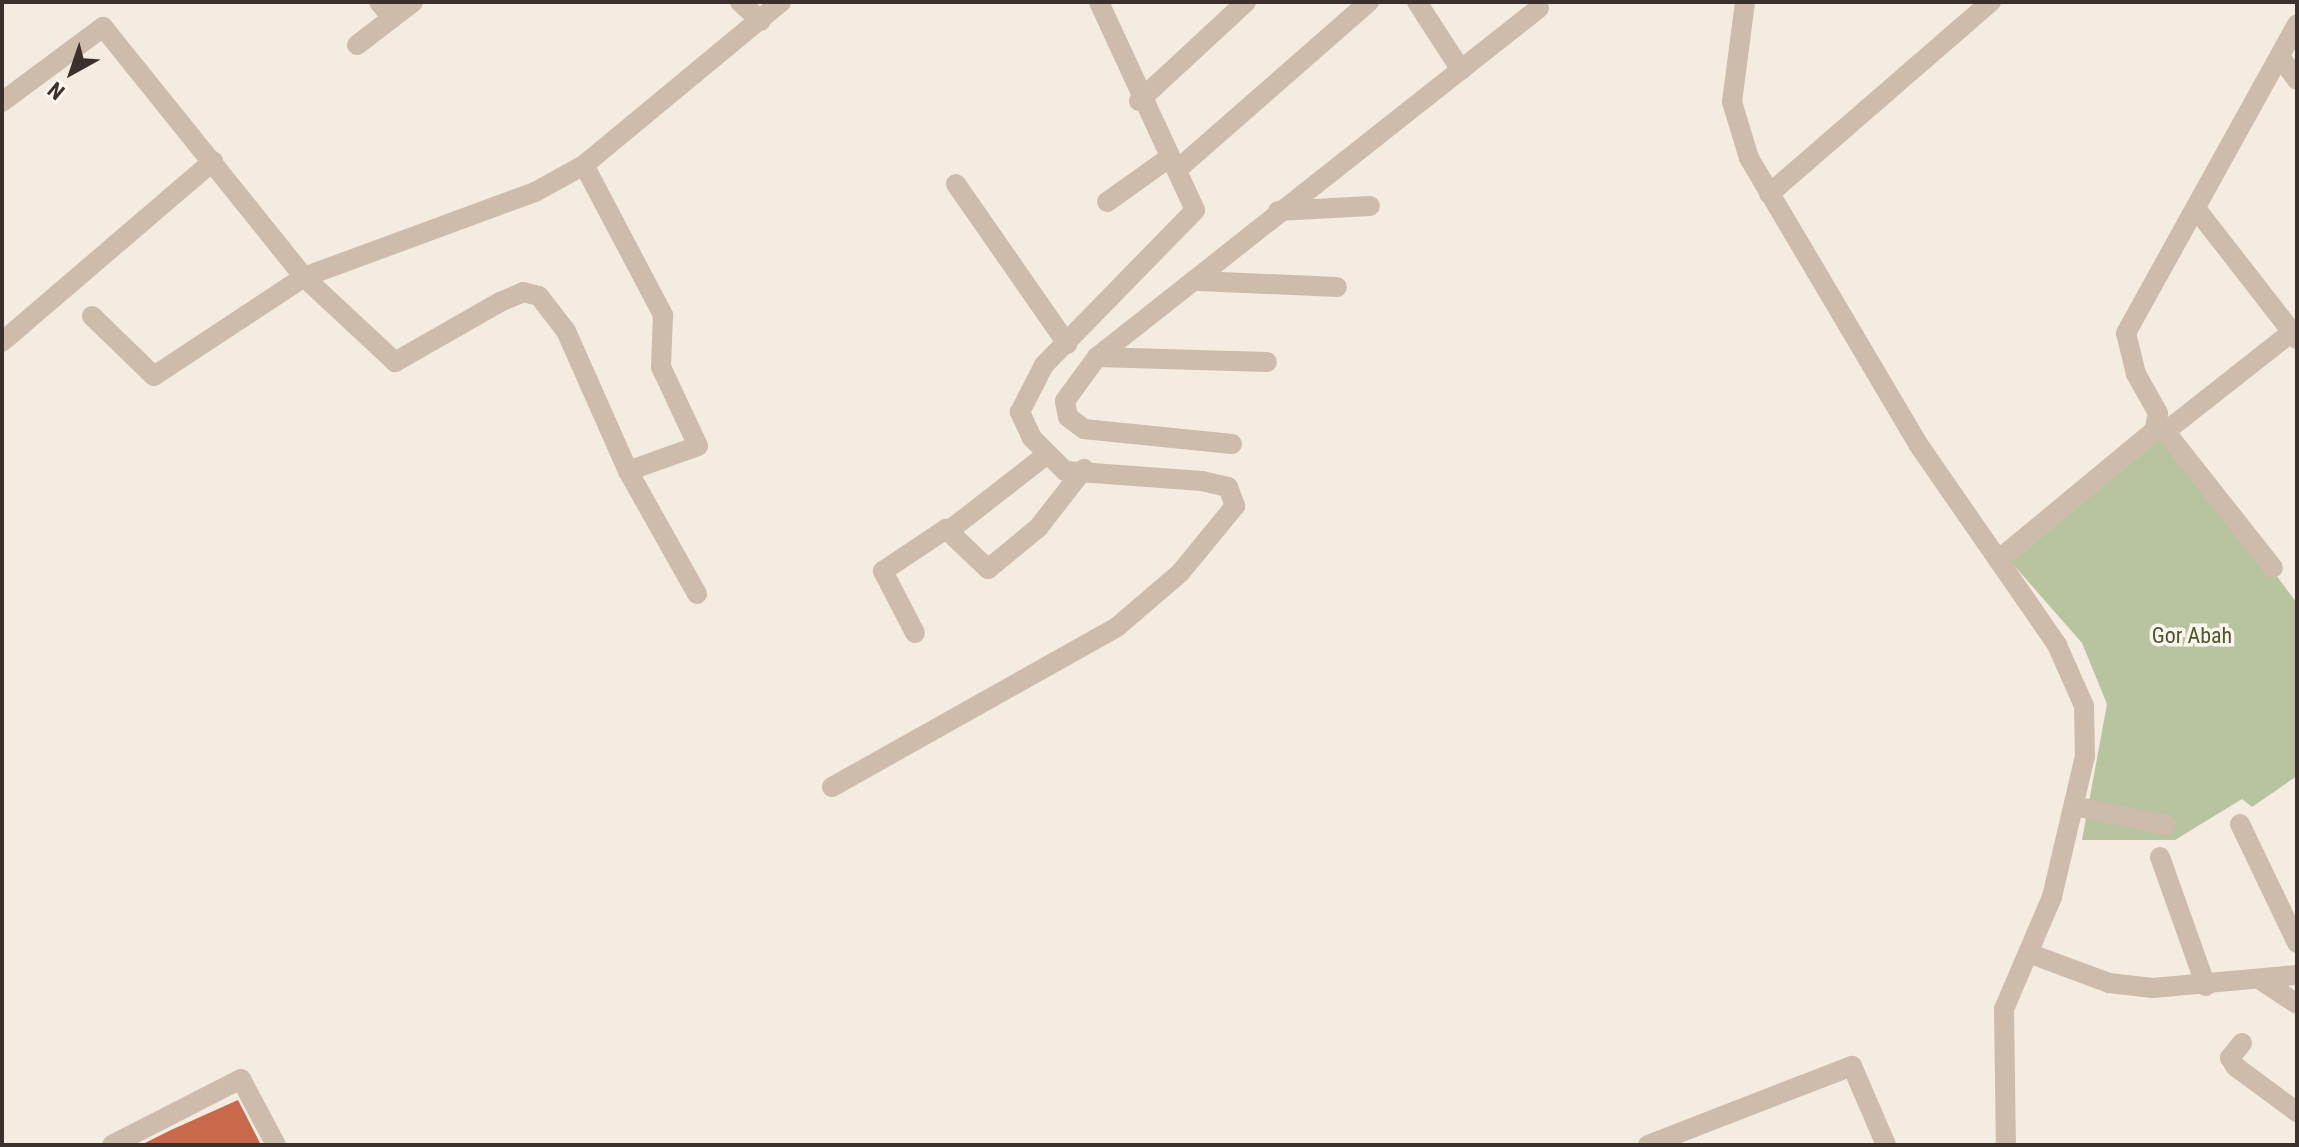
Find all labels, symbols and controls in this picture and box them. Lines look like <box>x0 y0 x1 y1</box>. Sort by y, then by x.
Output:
north arrow <box>32 32 112 112</box>
text: N <box>43 77 69 105</box>
park label: Gor Abah <box>2152 623 2232 649</box>

